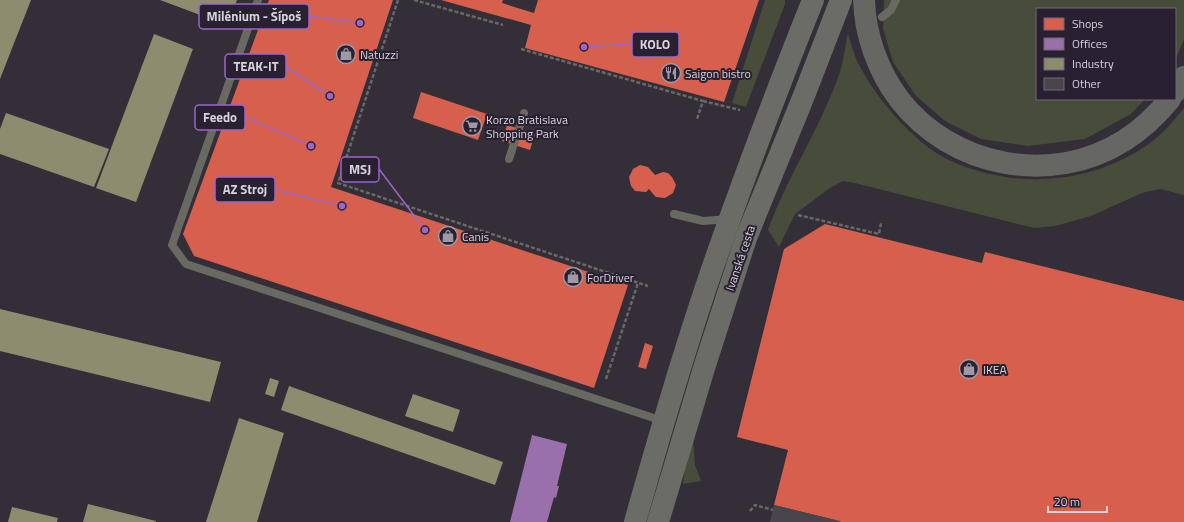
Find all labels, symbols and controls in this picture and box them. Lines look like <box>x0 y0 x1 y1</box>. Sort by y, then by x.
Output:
callout: Milénium - Šípoš <box>199 4 309 29</box>
text: Milénium - Šípoš <box>207 6 301 26</box>
legend <box>1036 8 1176 100</box>
text: Shops <box>1072 14 1104 33</box>
callout: KOLO <box>632 32 679 57</box>
text: KOLO <box>640 34 670 54</box>
text: Offices <box>1072 34 1108 53</box>
shop icon: Natuzzi <box>335 43 357 65</box>
place label: Natuzzi <box>360 45 398 64</box>
callout: TEAK-IT <box>225 54 286 79</box>
text: Industry <box>1072 54 1114 73</box>
text: TEAK-IT <box>233 56 279 76</box>
restaurant icon: Saigon bistro <box>660 62 682 84</box>
place label: Saigon bistro <box>685 64 751 83</box>
text: Other <box>1072 74 1101 93</box>
callout: Feedo <box>195 105 245 130</box>
text: Feedo <box>203 107 237 127</box>
place label: Korzo Bratislava Shopping Park <box>486 110 568 143</box>
supermarket icon: Korzo Bratislava Shopping Park <box>461 115 483 137</box>
callout: MSJ <box>341 157 379 182</box>
text: MSJ <box>349 159 371 179</box>
callout: AZ Stroj <box>215 177 275 202</box>
text: AZ Stroj <box>223 179 267 199</box>
street label: Ivanská cesta <box>720 223 760 293</box>
shop icon: Canis <box>437 225 459 247</box>
place label: Canis <box>462 227 490 246</box>
shop icon: ForDriver <box>562 266 584 288</box>
place label: ForDriver <box>587 268 634 287</box>
shop icon: IKEA <box>958 358 980 380</box>
place label: IKEA <box>983 360 1007 379</box>
scale bar <box>1048 488 1107 514</box>
text: 20 m <box>1054 492 1080 511</box>

